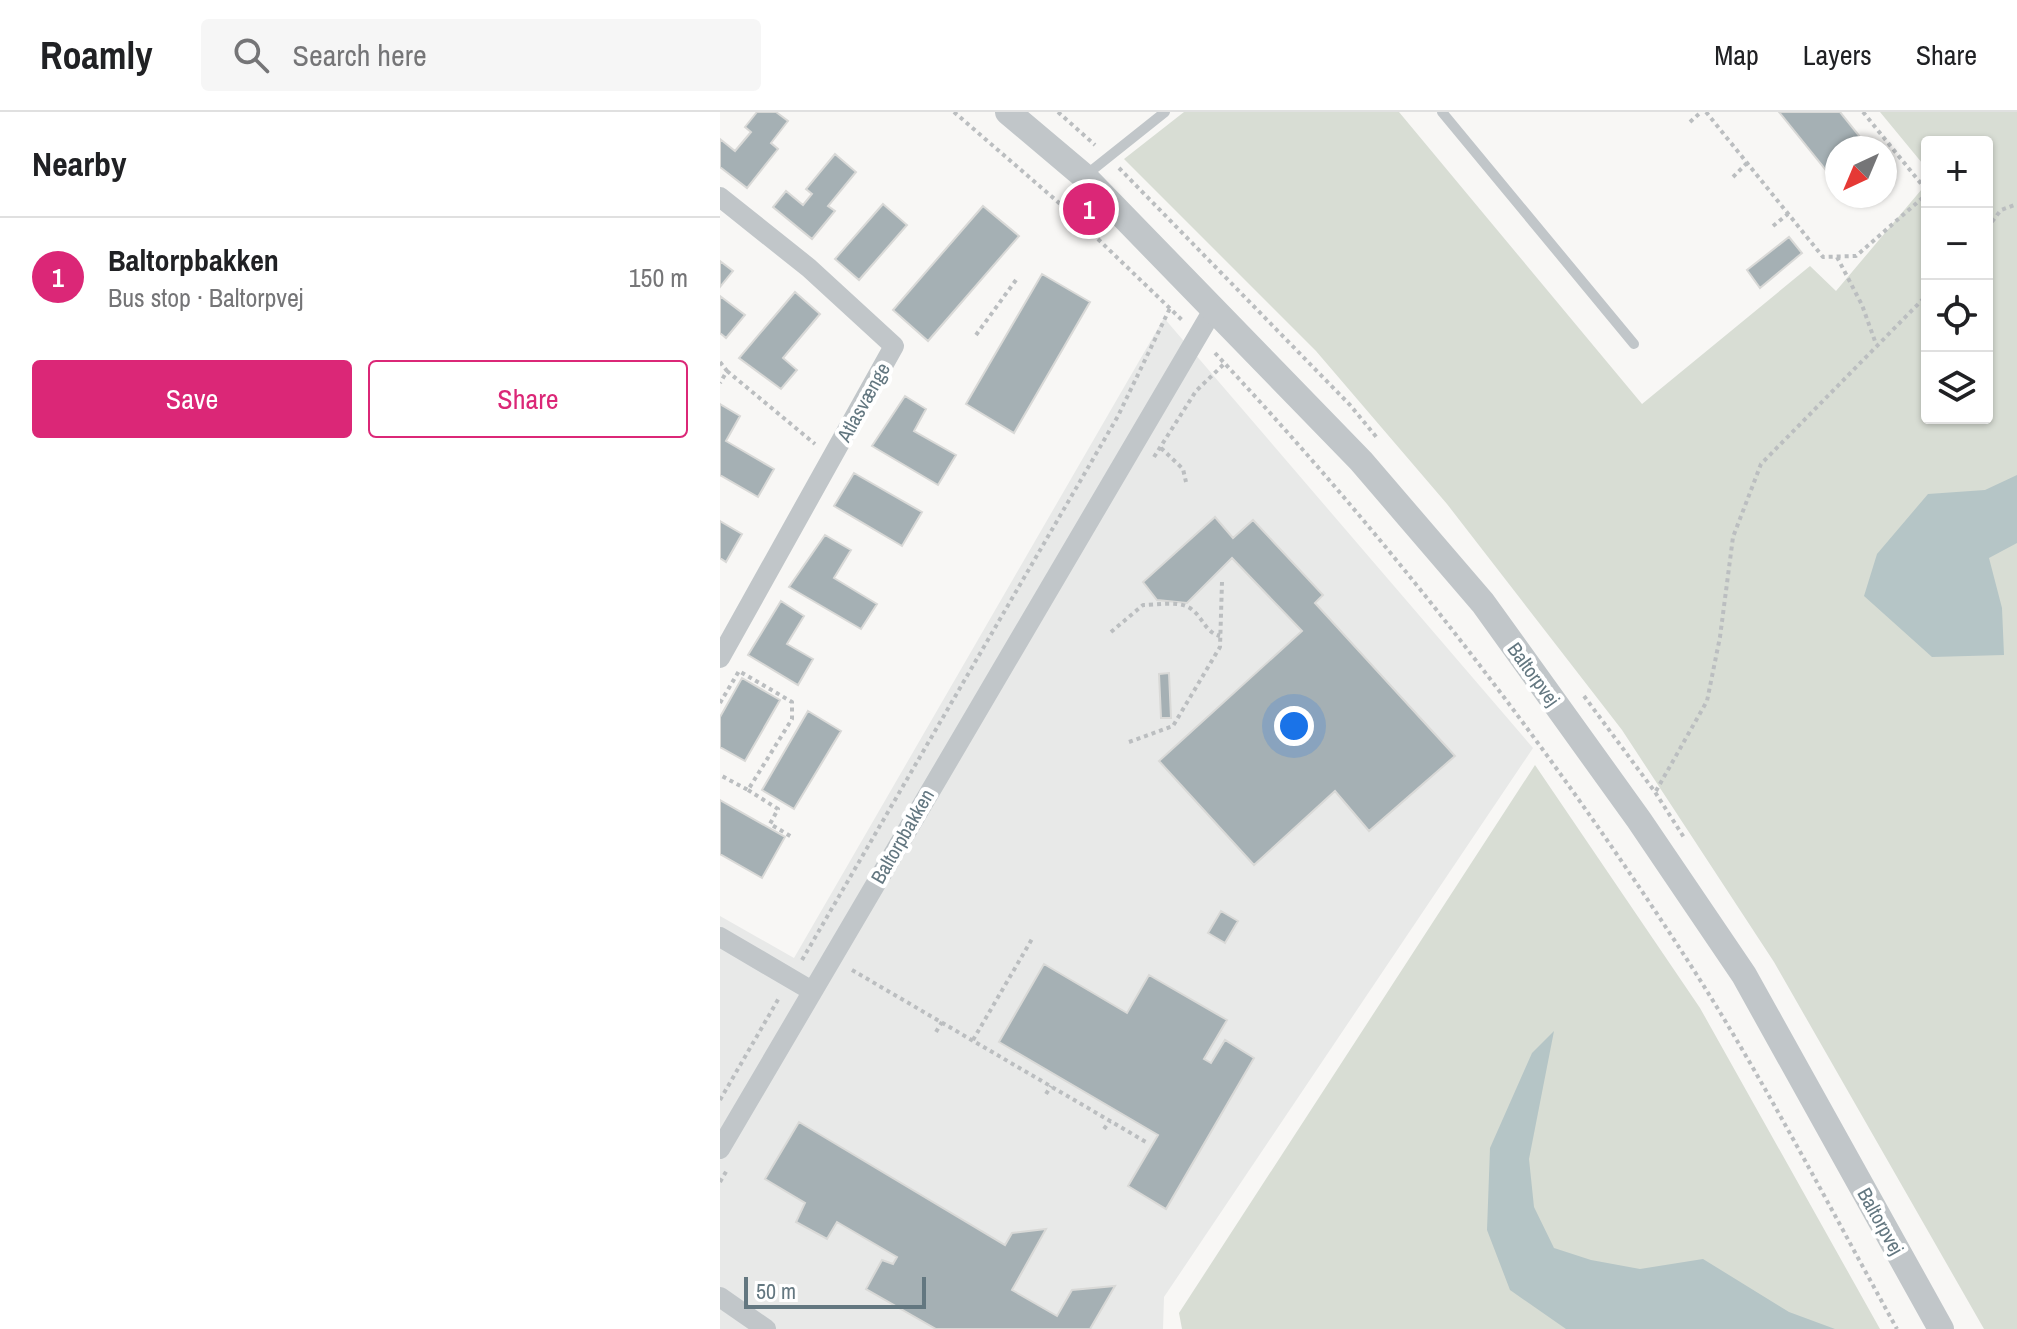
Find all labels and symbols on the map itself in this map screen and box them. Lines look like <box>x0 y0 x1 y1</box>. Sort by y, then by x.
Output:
north arrow <box>1825 136 1897 208</box>
pin: 1 <box>1063 179 1115 239</box>
street label: Atlasvænge <box>830 358 896 447</box>
street label: Baltorpvej <box>1502 637 1566 711</box>
your location <box>1274 706 1314 746</box>
street label: Baltorpbakken <box>864 784 940 888</box>
street label: Baltorpvej <box>1852 1183 1910 1259</box>
scale bar <box>744 1273 926 1309</box>

